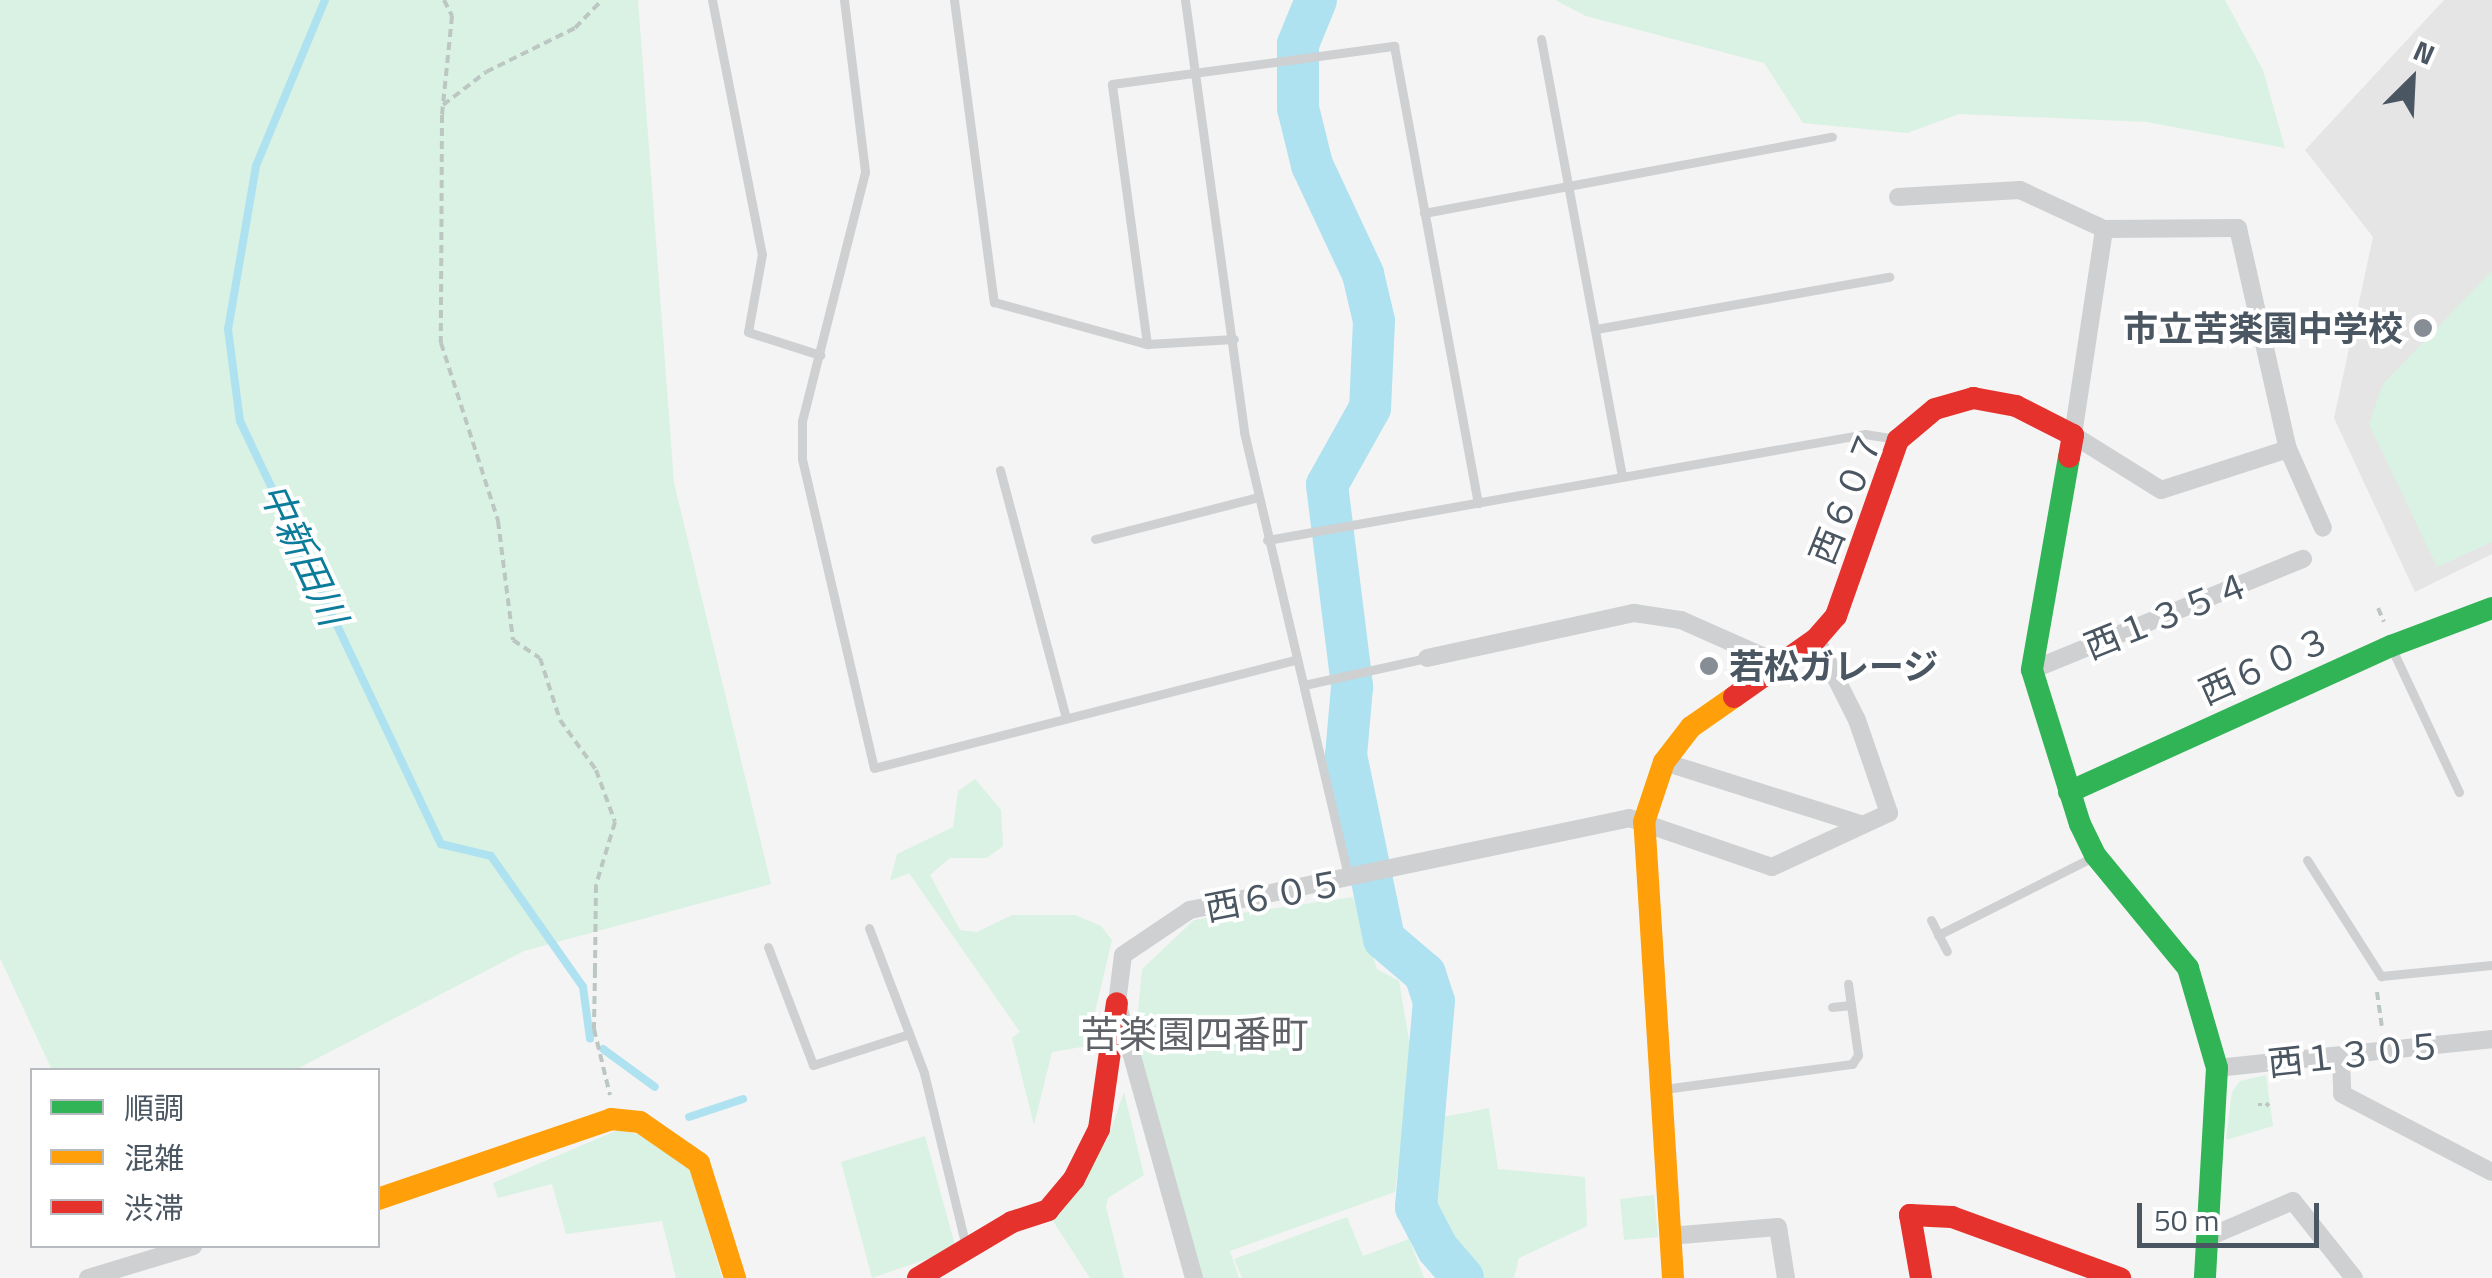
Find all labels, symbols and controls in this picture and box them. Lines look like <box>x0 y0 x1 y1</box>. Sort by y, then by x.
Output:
text: N <box>2407 29 2442 76</box>
north arrow <box>2362 30 2462 130</box>
place label: 市立苦楽園中学校 <box>2123 307 2403 349</box>
marker: 市立苦楽園中学校 <box>2412 317 2434 339</box>
street label: 西６０７ <box>1800 424 1892 570</box>
water label: 中新田川 <box>250 475 356 633</box>
street label: 西１３５４ <box>2078 563 2256 667</box>
street label: 西６０３ <box>2193 617 2337 713</box>
place label: 若松ガレージ <box>1729 645 1939 687</box>
marker: 若松ガレージ <box>1698 655 1720 677</box>
street label: 西６０５ <box>1201 861 1347 929</box>
district label: 苦楽園四番町 <box>1081 1012 1309 1058</box>
street label: 西１３０５ <box>2266 1024 2444 1084</box>
legend <box>30 1068 380 1248</box>
text: 順調 <box>124 1085 184 1131</box>
text: 混雑 <box>124 1135 184 1181</box>
scale bar <box>2142 1183 2324 1245</box>
text: 渋滞 <box>124 1185 184 1231</box>
text: 50 m <box>2154 1197 2219 1243</box>

